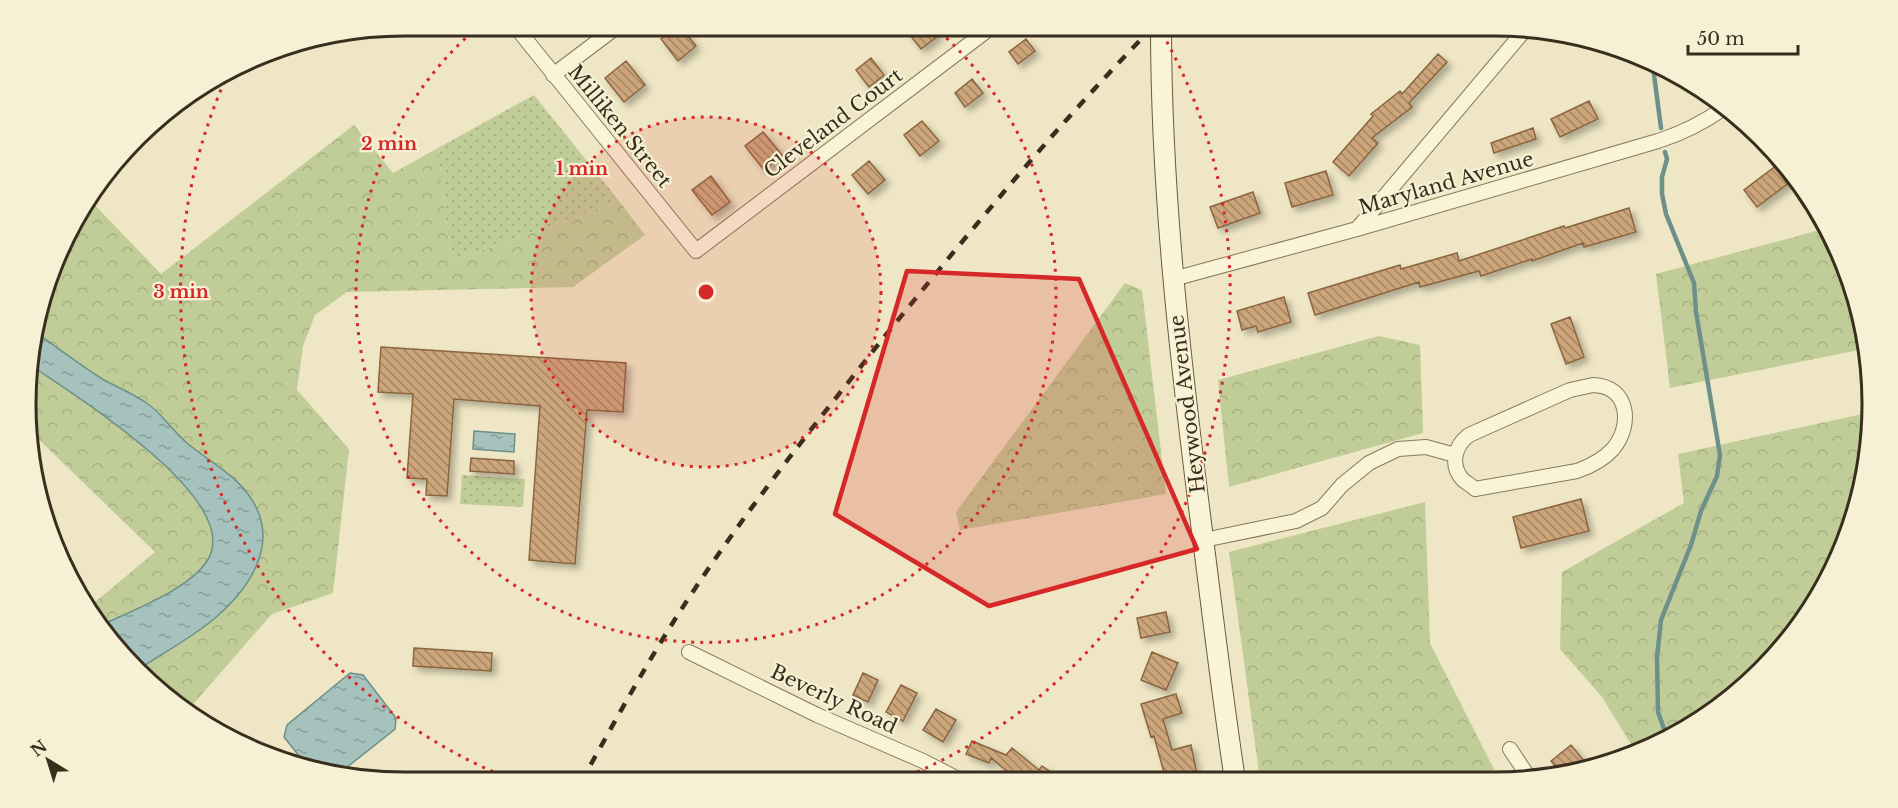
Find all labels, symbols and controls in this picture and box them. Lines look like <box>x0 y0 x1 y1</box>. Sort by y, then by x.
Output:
scale bar <box>1688 18 1798 56</box>
text: 50 m <box>1697 28 1745 50</box>
street label: Milliken Street <box>563 60 677 193</box>
street label: Cleveland Court <box>759 63 907 183</box>
text: 2 min <box>361 133 417 155</box>
street label: Maryland Avenue <box>1356 147 1536 219</box>
text: 1 min <box>556 158 608 180</box>
text: 3 min <box>153 281 209 303</box>
centre of rings <box>696 282 716 302</box>
street label: Heywood Avenue <box>1164 313 1210 495</box>
street label: Beverly Road <box>767 659 901 739</box>
north arrow <box>18 730 78 790</box>
text: N <box>27 736 51 761</box>

